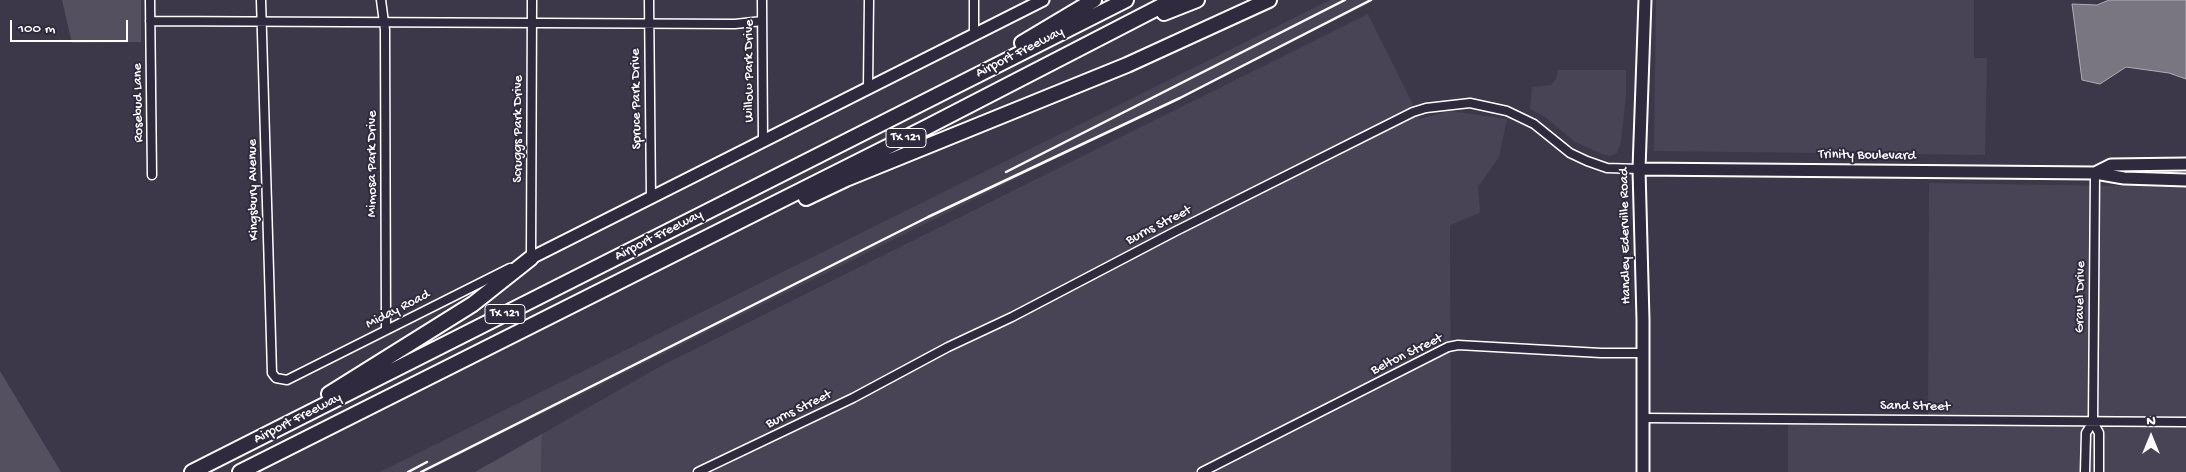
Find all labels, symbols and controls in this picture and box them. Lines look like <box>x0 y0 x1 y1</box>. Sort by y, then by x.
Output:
scale bar <box>12 10 130 42</box>
street label: Willow Park Drive <box>742 19 758 123</box>
text: 100 m <box>18 20 55 38</box>
street label: Airport Freeway <box>973 24 1067 82</box>
street label: Spruce Park Drive <box>628 48 646 150</box>
street label: Rosebud Lane <box>130 63 148 143</box>
street label: Scruggs Park Drive <box>511 75 527 183</box>
street label: Mimosa Park Drive <box>365 111 381 217</box>
road number: TX 121 <box>886 128 926 148</box>
street label: Kingsbury Avenue <box>245 139 263 241</box>
street label: Trinity Boulevard <box>1818 147 1916 165</box>
street label: Handley Ederville Road <box>1616 167 1636 305</box>
street label: Burns Street <box>1123 202 1195 250</box>
street label: Airport Freeway <box>612 207 706 265</box>
street label: Gravel Drive <box>2072 261 2090 333</box>
street label: Miday Road <box>363 287 433 333</box>
road number: TX 121 <box>485 304 525 324</box>
street label: Belton Street <box>1368 330 1446 380</box>
street label: Burns Street <box>763 387 835 433</box>
street label: Airport Freeway <box>251 390 345 448</box>
street label: Sand Street <box>1880 398 1950 416</box>
north arrow <box>2126 412 2176 462</box>
text: N <box>2146 413 2156 430</box>

